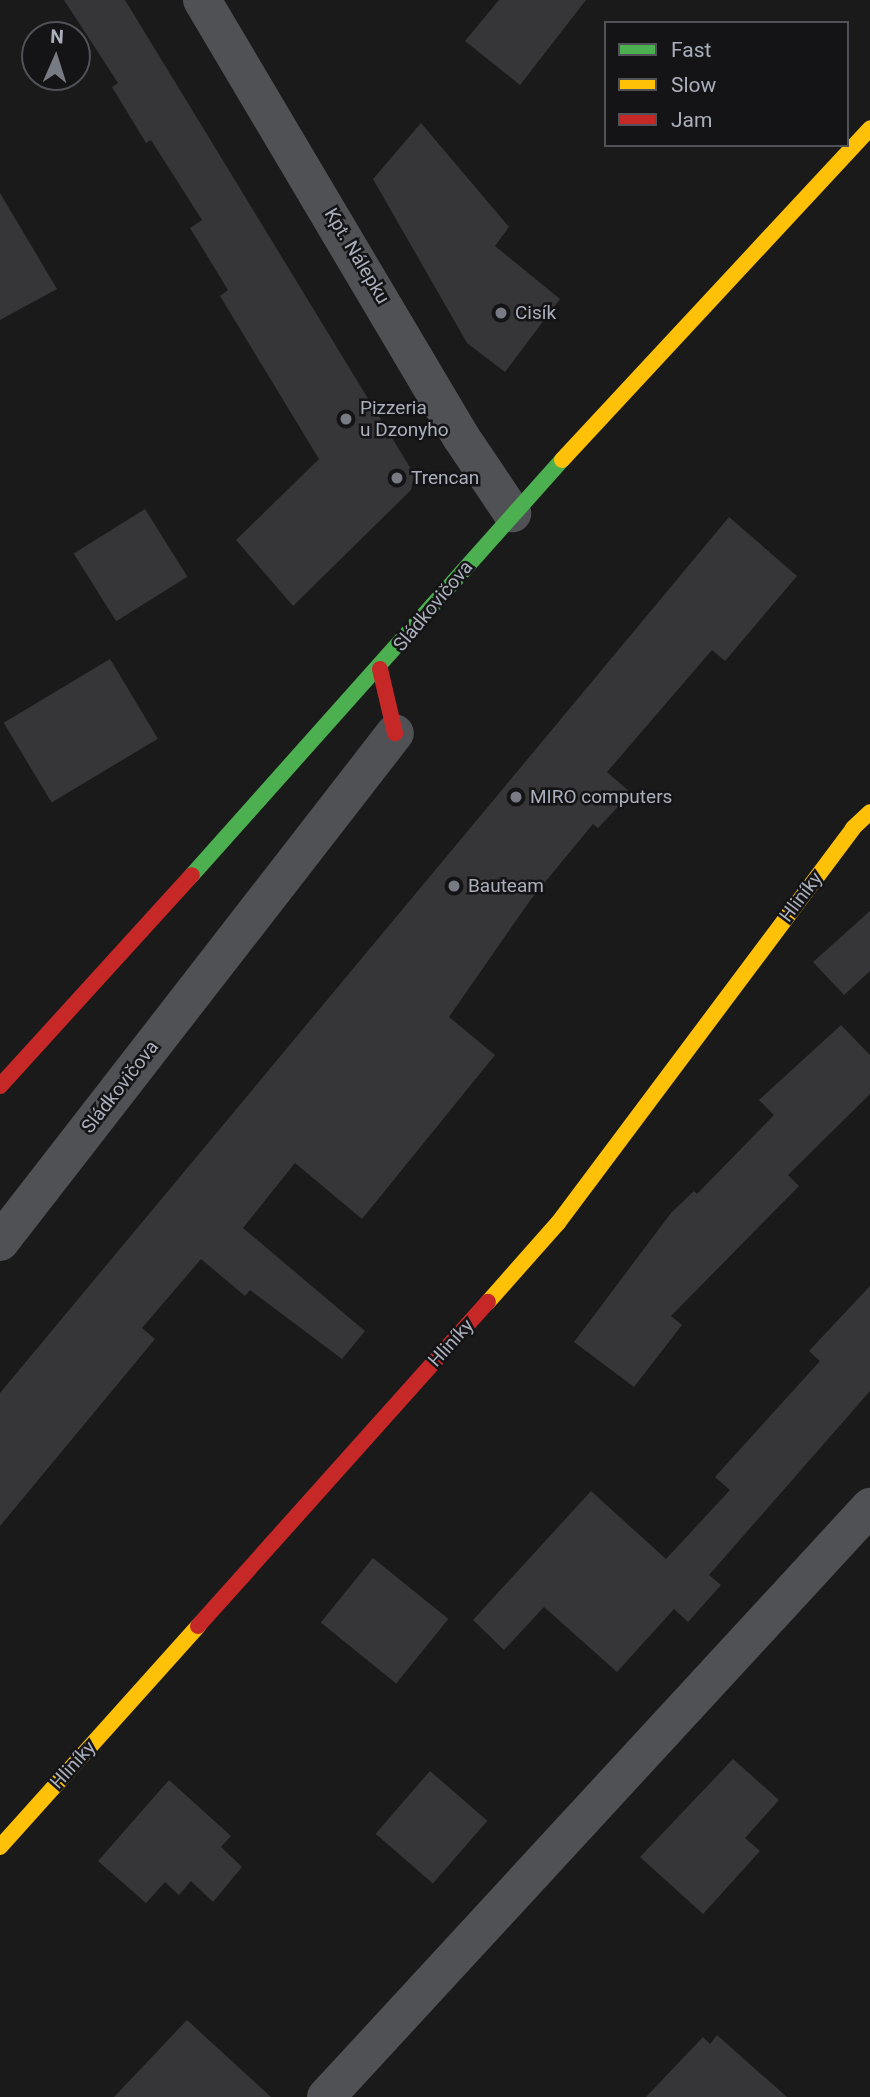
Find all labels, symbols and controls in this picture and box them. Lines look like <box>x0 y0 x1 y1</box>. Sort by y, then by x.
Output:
north arrow <box>21 21 91 91</box>
legend <box>604 21 849 147</box>
text: N <box>50 25 64 48</box>
text: Fast <box>671 38 711 62</box>
text: Slow <box>671 73 716 97</box>
text: Jam <box>671 108 712 132</box>
street label: Kpt. Nálepku <box>320 204 394 308</box>
place label: Cisík <box>515 302 556 324</box>
marker: Cisík <box>493 305 509 321</box>
place label: Pizzeria u Dzonyho <box>360 397 449 441</box>
marker: Pizzeria u Dzonyho <box>338 411 354 427</box>
place label: Trencan <box>411 467 479 489</box>
marker: Trencan <box>389 470 405 486</box>
street label: Sládkovičova <box>389 556 477 656</box>
place label: MIRO computers <box>530 786 672 808</box>
marker: MIRO computers <box>508 789 524 805</box>
street label: Hliníky <box>775 868 827 926</box>
place label: Bauteam <box>468 875 544 897</box>
marker: Bauteam <box>446 878 462 894</box>
street label: Sládkovičova <box>77 1036 163 1138</box>
street label: Hliníky <box>424 1314 478 1372</box>
street label: Hliníky <box>46 1736 100 1794</box>

